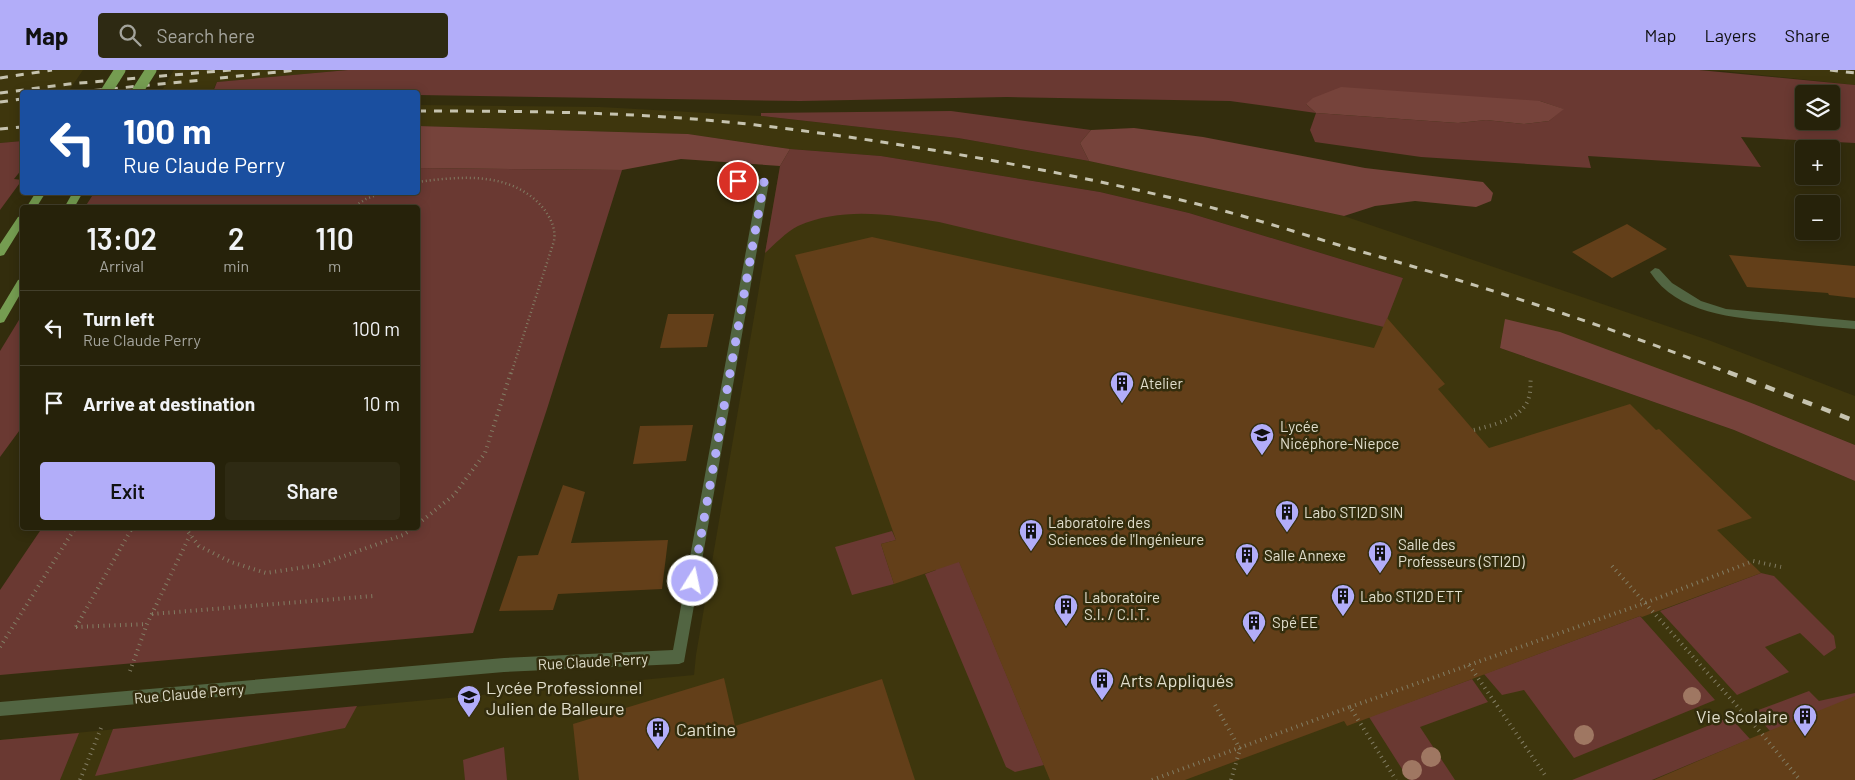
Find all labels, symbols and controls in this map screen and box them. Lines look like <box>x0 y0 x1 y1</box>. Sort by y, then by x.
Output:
search box <box>98 13 448 58</box>
text: Map <box>25 21 68 50</box>
icon: search <box>116 21 144 49</box>
text: Search here <box>156 24 255 47</box>
text: Map <box>1644 24 1676 46</box>
text: Layers <box>1704 24 1757 46</box>
text: Share <box>1785 24 1830 46</box>
map controls <box>1795 85 1840 240</box>
button: layers <box>1795 85 1840 130</box>
text: 100 m <box>123 109 212 151</box>
icon: left <box>40 110 105 175</box>
button: + <box>1795 140 1840 185</box>
text: Rue Claude Perry <box>123 151 285 177</box>
pin <box>717 160 759 202</box>
icon: arrive <box>724 167 752 195</box>
button: − <box>1795 195 1840 240</box>
text: 13:02 <box>86 220 157 256</box>
text: 2 <box>228 220 244 256</box>
text: 110 <box>315 220 354 256</box>
text: Arrival <box>99 256 144 275</box>
text: min <box>223 256 249 275</box>
text: m <box>328 256 341 275</box>
text: Turn left <box>83 307 154 330</box>
icon: left <box>40 314 68 342</box>
text: 100 m <box>352 317 400 340</box>
text: Rue Claude Perry <box>83 330 201 349</box>
building icon: Atelier <box>1109 370 1135 404</box>
place label: Atelier <box>1140 374 1183 392</box>
icon: arrive <box>40 389 68 417</box>
text: Arrive at destination <box>83 392 255 415</box>
text: 10 m <box>363 392 400 415</box>
place label: Lycée Nicéphore-Niepce <box>1280 417 1399 452</box>
school or university icon: Lycée Nicéphore-Niepce <box>1249 422 1275 456</box>
button: Exit <box>40 462 215 520</box>
button: Share <box>225 462 400 520</box>
building icon: Labo STI2D SIN <box>1274 499 1300 533</box>
place label: Labo STI2D SIN <box>1304 503 1403 521</box>
place label: Laboratoire des Sciences de l'Ingénieure <box>1048 513 1204 548</box>
building icon: Laboratoire des Sciences de l'Ingénieure <box>1018 518 1044 552</box>
place label: Salle des Professeurs (STI2D) <box>1398 535 1525 570</box>
building icon: Salle des Professeurs (STI2D) <box>1367 540 1393 574</box>
building icon: Salle Annexe <box>1234 542 1260 576</box>
place label: Salle Annexe <box>1264 546 1346 564</box>
position arrow <box>666 554 718 606</box>
building icon: Labo STI2D ETT <box>1330 583 1356 617</box>
place label: Labo STI2D ETT <box>1360 587 1463 605</box>
place label: Laboratoire S.I. / C.I.T. <box>1084 588 1160 623</box>
building icon: Laboratoire S.I. / C.I.T. <box>1053 593 1079 627</box>
building icon: Spé EE <box>1241 609 1267 643</box>
place label: Spé EE <box>1272 613 1318 631</box>
street label: Rue Claude Perry <box>537 649 649 673</box>
building icon: Arts Appliqués <box>1089 667 1115 701</box>
place label: Arts Appliqués <box>1120 669 1234 691</box>
place label: Lycée Professionnel Julien de Balleure <box>486 676 642 719</box>
street label: Rue Claude Perry <box>133 679 245 707</box>
school or university icon: Lycée Professionnel Julien de Balleure <box>456 684 482 718</box>
building icon: Vie Scolaire <box>1792 703 1818 737</box>
place label: Vie Scolaire <box>1696 705 1788 727</box>
building icon: Cantine <box>645 716 671 750</box>
place label: Cantine <box>676 718 736 740</box>

